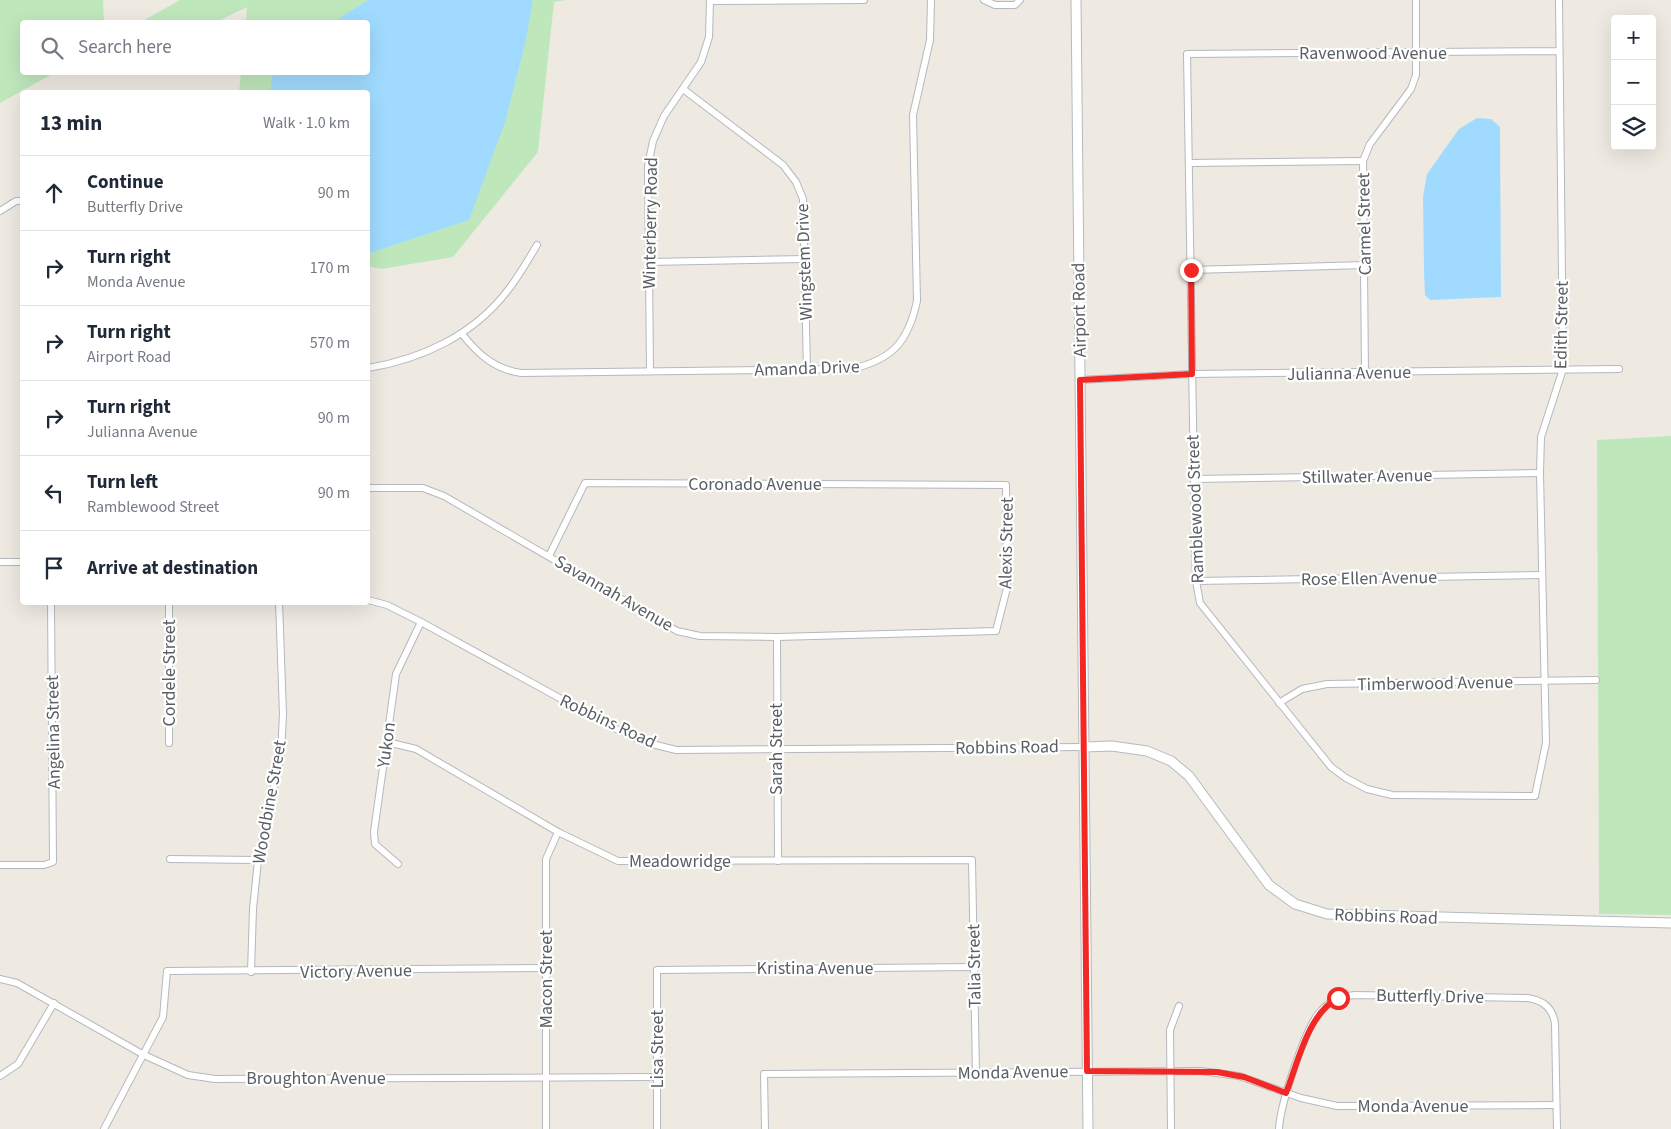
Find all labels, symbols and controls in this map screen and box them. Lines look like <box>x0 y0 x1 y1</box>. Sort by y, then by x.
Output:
map controls <box>1611 15 1656 150</box>
button: + <box>1611 15 1656 60</box>
search box <box>20 20 370 75</box>
icon: search <box>38 34 66 62</box>
text: Search here <box>78 34 172 61</box>
street label: Ravenwood Avenue <box>1299 41 1447 66</box>
button: − <box>1611 60 1656 105</box>
button: layers <box>1611 105 1656 150</box>
text: 13 min <box>40 108 102 138</box>
text: Walk · 1.0 km <box>263 112 350 134</box>
street label: Winterberry Road <box>637 157 664 289</box>
text: Continue <box>87 169 164 196</box>
street label: Carmel Street <box>1351 172 1378 276</box>
icon: ahead <box>40 179 68 207</box>
text: 90 m <box>318 182 350 204</box>
text: Butterfly Drive <box>87 196 183 218</box>
street label: Wingstem Drive <box>790 203 819 321</box>
text: Turn right <box>87 244 171 271</box>
icon: right <box>40 254 68 282</box>
text: 170 m <box>310 257 350 279</box>
route end <box>1180 259 1203 282</box>
street label: Airport Road <box>1066 262 1093 358</box>
text: Monda Avenue <box>87 271 186 293</box>
street label: Edith Street <box>1548 281 1575 369</box>
text: Turn right <box>87 319 171 346</box>
icon: right <box>40 329 68 357</box>
text: 570 m <box>310 332 350 354</box>
text: Airport Road <box>87 346 171 368</box>
street label: Amanda Drive <box>754 354 860 383</box>
street label: Julianna Avenue <box>1287 360 1411 387</box>
text: Turn right <box>87 394 171 421</box>
icon: right <box>40 404 68 432</box>
text: 90 m <box>318 407 350 429</box>
text: Julianna Avenue <box>87 421 198 443</box>
street label: Ramblewood Street <box>1180 434 1211 584</box>
street label: Stillwater Avenue <box>1302 463 1433 490</box>
text: Turn left <box>87 469 158 496</box>
street label: Coronado Avenue <box>688 472 822 497</box>
icon: left <box>40 479 68 507</box>
text: 90 m <box>318 482 350 504</box>
text: Ramblewood Street <box>87 496 219 518</box>
street label: Alexis Street <box>993 497 1020 589</box>
street label: Savannah Avenue <box>550 549 678 638</box>
icon: arrive <box>40 554 68 582</box>
text: Arrive at destination <box>87 555 258 582</box>
street label: Rose Ellen Avenue <box>1301 565 1437 592</box>
street label: Cordele Street <box>157 619 182 727</box>
street label: Timberwood Avenue <box>1357 670 1513 697</box>
street label: Angelina Street <box>40 675 67 789</box>
street label: Robbins Road <box>555 688 660 755</box>
street label: Sarah Street <box>764 703 789 795</box>
street label: Yukon <box>371 721 402 771</box>
street label: Robbins Road <box>955 734 1059 761</box>
street label: Woodbine Street <box>246 738 293 866</box>
street label: Meadowridge <box>629 849 731 874</box>
street label: Robbins Road <box>1334 902 1438 931</box>
street label: Talia Street <box>961 924 988 1008</box>
street label: Macon Street <box>534 930 559 1028</box>
street label: Kristina Avenue <box>757 956 873 981</box>
street label: Victory Avenue <box>300 958 412 985</box>
street label: Butterfly Drive <box>1376 983 1484 1010</box>
route start <box>1327 987 1350 1010</box>
street label: Lisa Street <box>645 1010 670 1088</box>
street label: Monda Avenue <box>957 1059 1069 1086</box>
street label: Broughton Avenue <box>246 1066 386 1091</box>
street label: Monda Avenue <box>1358 1094 1468 1119</box>

